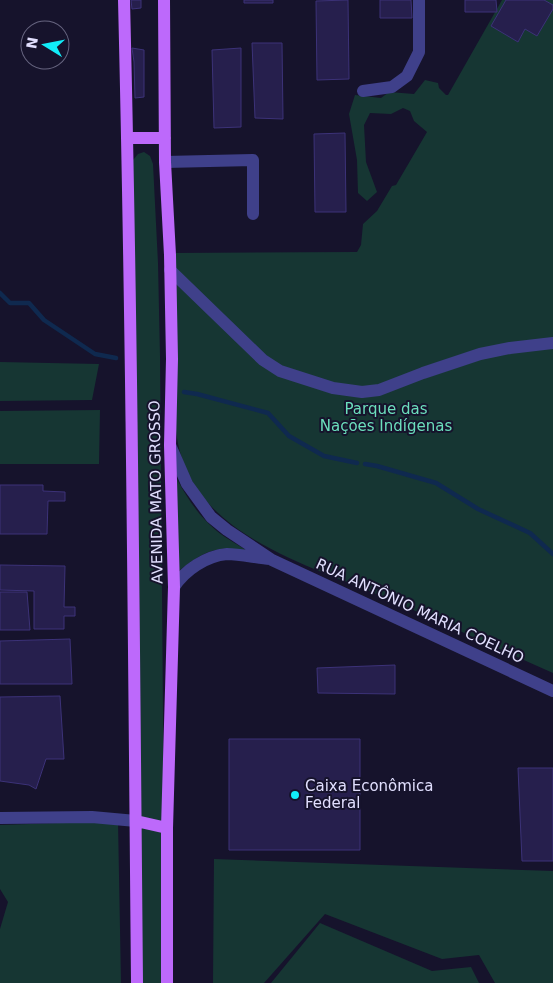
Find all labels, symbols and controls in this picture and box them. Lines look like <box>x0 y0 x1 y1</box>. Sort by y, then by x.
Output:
north arrow <box>20 20 70 70</box>
text: N <box>23 36 41 50</box>
street label: AVENIDA MATO GROSSO <box>145 400 167 584</box>
park label: Parque das Nações Indígenas <box>320 400 452 435</box>
street label: RUA ANTÔNIO MARIA COELHO <box>313 554 527 667</box>
place label: Caixa Econômica Federal <box>305 777 433 812</box>
marker: Caixa Econômica Federal <box>289 789 301 801</box>

